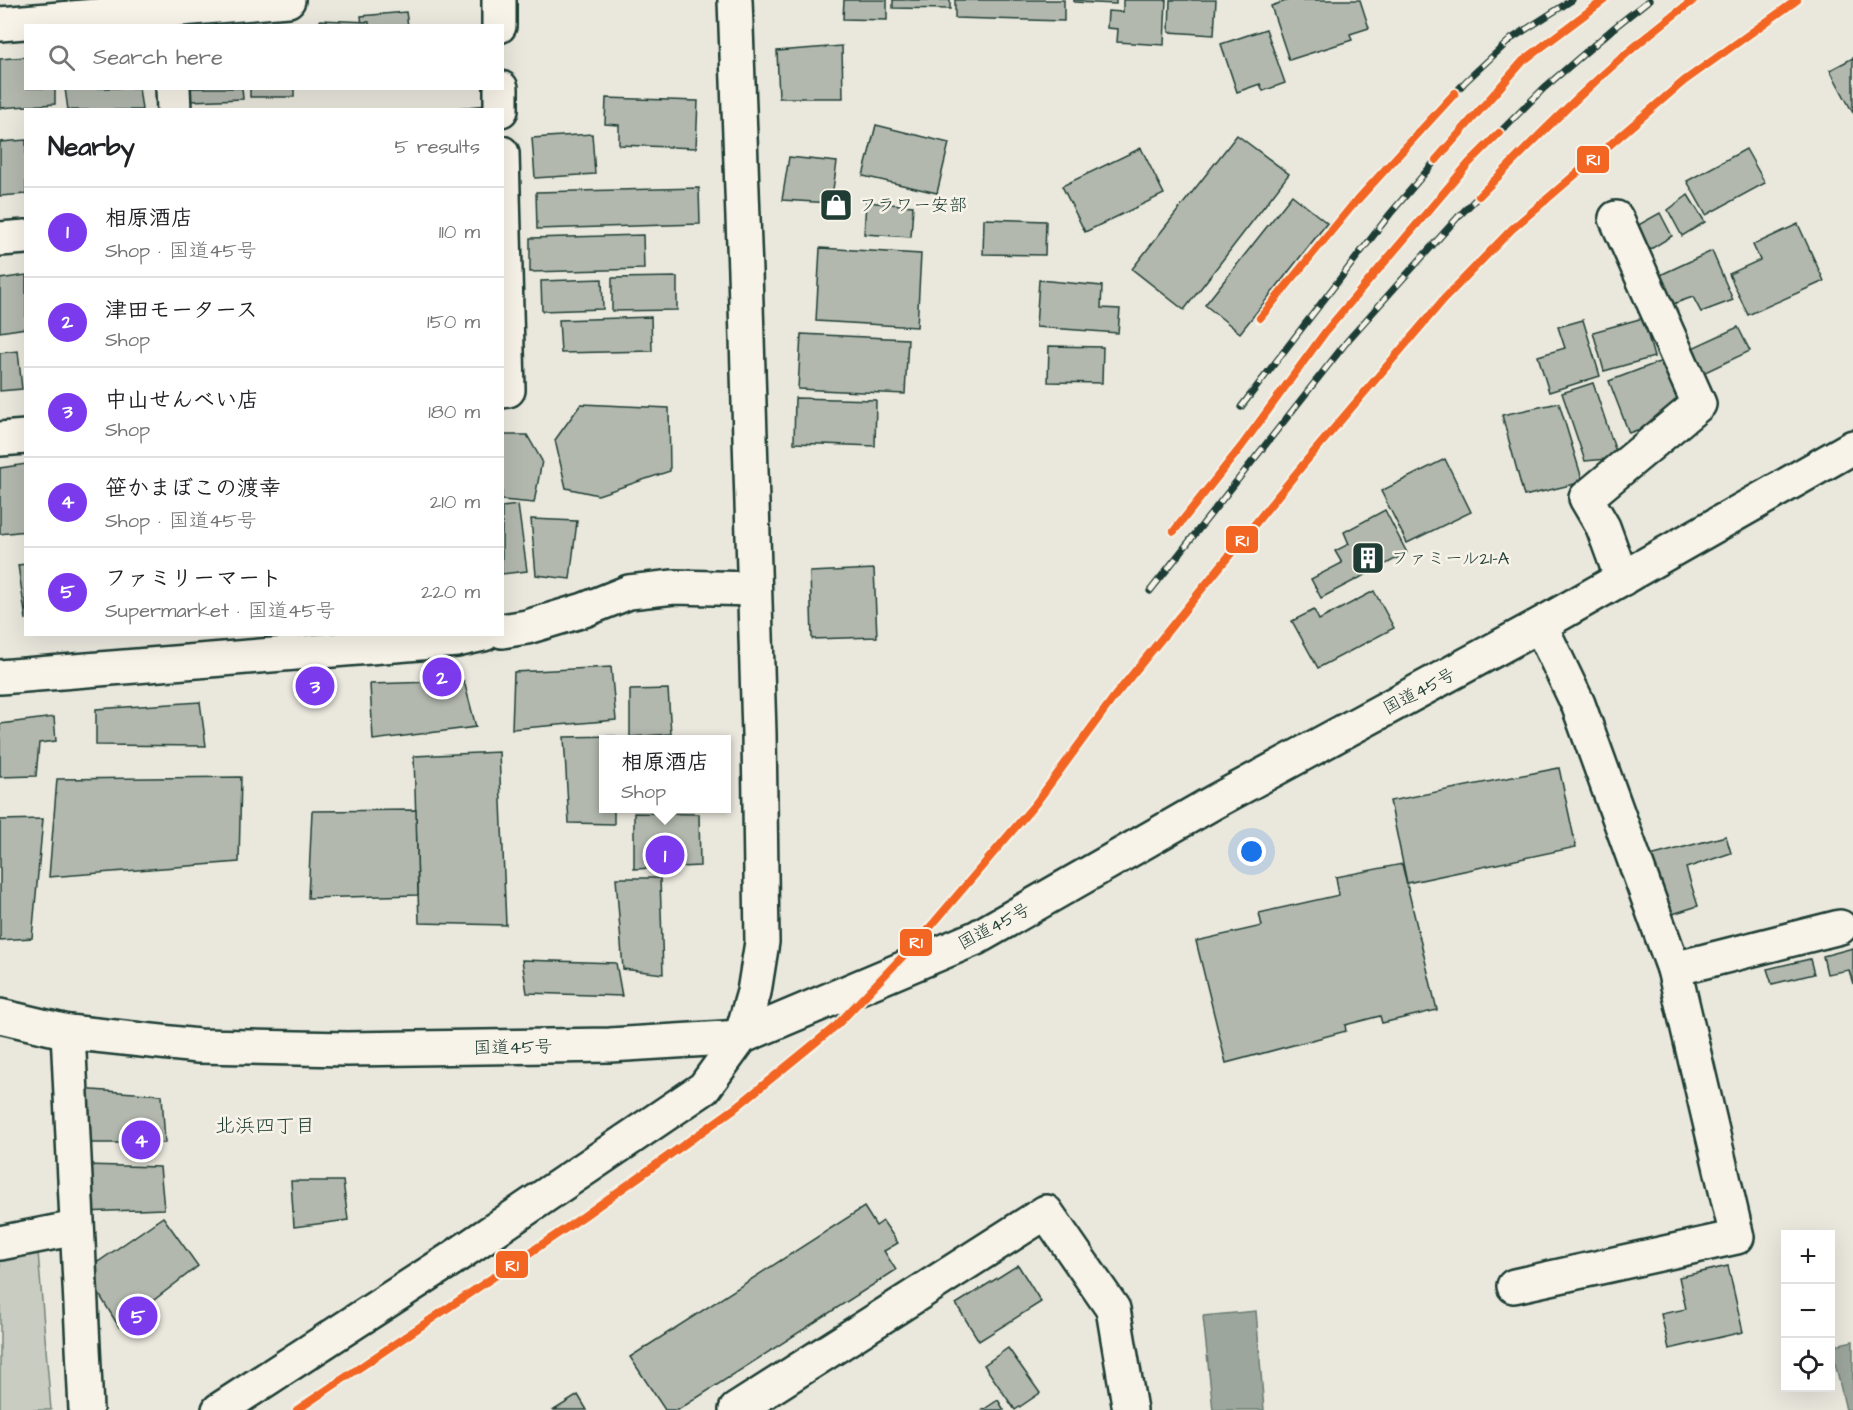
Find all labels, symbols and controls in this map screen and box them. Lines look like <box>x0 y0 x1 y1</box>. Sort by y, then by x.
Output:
search box <box>24 24 504 90</box>
icon: search <box>45 41 78 74</box>
text: Search here <box>93 42 223 73</box>
text: Nearby <box>48 129 135 165</box>
text: 5 results <box>395 133 480 161</box>
line badge: R1 <box>1576 145 1610 174</box>
text: R1 <box>1586 149 1601 171</box>
shop icon: フラワー安部 <box>818 187 854 223</box>
place label: フラワー安部 <box>859 193 967 218</box>
text: 相原酒店 <box>105 203 193 234</box>
text: 1 <box>66 218 69 246</box>
text: 110 m <box>439 218 480 246</box>
text: Shop · 国道45号 <box>105 237 257 265</box>
text: 津田モータース <box>105 295 258 326</box>
text: 2 <box>62 308 73 336</box>
text: 150 m <box>427 308 480 336</box>
text: Shop <box>105 326 150 354</box>
text: 中山せんべい店 <box>105 385 259 416</box>
text: 3 <box>62 398 73 426</box>
text: 180 m <box>428 398 480 426</box>
text: Shop <box>105 416 150 444</box>
text: 笹かまぼこの渡幸 <box>105 473 281 504</box>
text: 4 <box>61 488 74 516</box>
text: 210 m <box>430 488 480 516</box>
text: Shop · 国道45号 <box>105 507 257 535</box>
line badge: R1 <box>1225 525 1259 554</box>
text: R1 <box>1235 530 1250 552</box>
building icon: ファミール21-A <box>1350 540 1386 576</box>
place label: ファミール21-A <box>1391 546 1510 571</box>
text: ファミリーマート <box>105 563 282 594</box>
text: 5 <box>60 578 75 606</box>
text: 220 m <box>421 578 480 606</box>
text: Supermarket · 国道45号 <box>105 597 336 625</box>
pin: 2 <box>422 654 462 700</box>
street label: 国道45号 <box>1378 662 1460 721</box>
pin: 3 <box>296 664 334 708</box>
popup <box>599 735 731 813</box>
text: 相原酒店 <box>621 747 709 778</box>
text: Shop <box>621 778 666 806</box>
pin: 1 <box>646 832 684 878</box>
your location <box>1237 837 1266 866</box>
street label: 国道45号 <box>953 897 1035 956</box>
line badge: R1 <box>899 928 933 957</box>
text: R1 <box>909 932 924 954</box>
street label: 国道45号 <box>473 1034 553 1061</box>
district label: 北浜四丁目 <box>215 1112 315 1140</box>
pin: 4 <box>122 1118 160 1162</box>
map controls <box>1781 1230 1835 1392</box>
button: + <box>1781 1230 1835 1284</box>
line badge: R1 <box>495 1250 529 1279</box>
text: R1 <box>505 1255 520 1277</box>
button: − <box>1781 1284 1835 1338</box>
pin: 5 <box>118 1294 158 1338</box>
button: locate <box>1781 1338 1835 1392</box>

